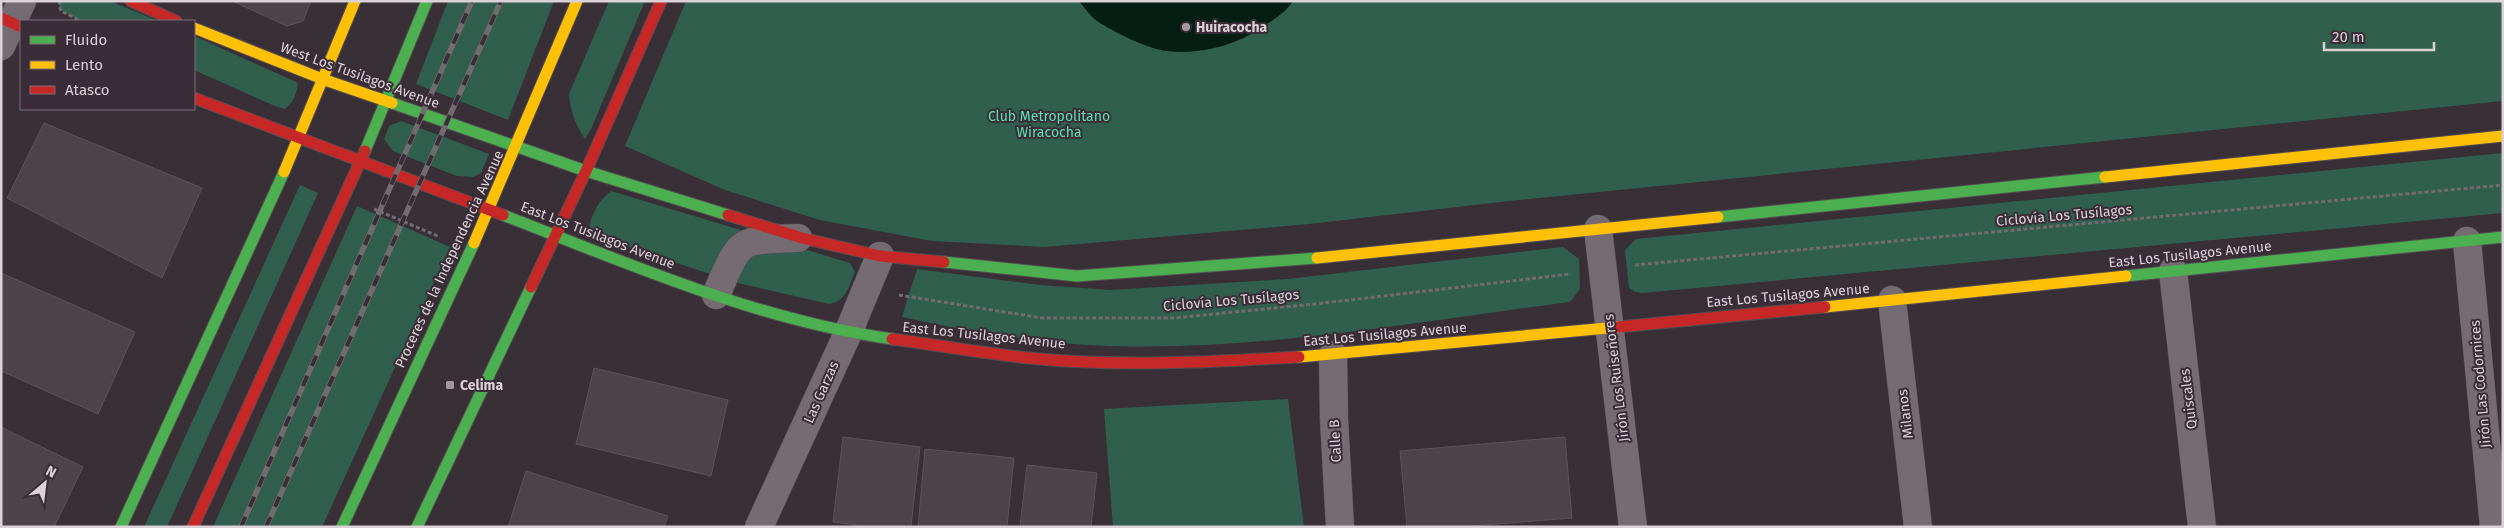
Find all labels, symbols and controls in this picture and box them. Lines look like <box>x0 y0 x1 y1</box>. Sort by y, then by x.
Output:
place label: Huiracocha <box>1196 19 1267 36</box>
legend <box>20 20 195 110</box>
scale bar <box>2324 20 2434 52</box>
marker: Huiracocha <box>1180 21 1192 33</box>
text: 20 m <box>2332 28 2365 46</box>
text: Fluido <box>65 31 107 49</box>
street label: West Los Tusilagos Avenue <box>278 39 442 112</box>
text: Lento <box>65 56 103 74</box>
text: Atasco <box>65 81 110 99</box>
park label: Club Metropolitano Wiracocha <box>988 108 1110 141</box>
street label: Proceres de la Independencia Avenue <box>391 148 507 371</box>
street label: East Los Tusilagos Avenue <box>518 198 677 273</box>
street label: Ciclovía Los Tusílagos <box>1995 201 2133 230</box>
street label: East Los Tusilagos Avenue <box>2108 237 2272 272</box>
street label: East Los Tusilagos Avenue <box>1706 280 1870 311</box>
street label: Ciclovía Los Tusílagos <box>1162 286 1300 315</box>
street label: Jirón Los Ruiseñores <box>1600 313 1633 443</box>
street label: East Los Tusilagos Avenue <box>902 318 1066 353</box>
street label: East Los Tusilagos Avenue <box>1303 319 1467 350</box>
street label: Jirón Las Codornices <box>2466 319 2495 449</box>
street label: Las Garzas <box>800 358 843 426</box>
street label: Quiscales <box>2176 367 2201 430</box>
place label: Celima <box>460 377 503 394</box>
marker: Celima <box>444 379 456 391</box>
street label: Milanos <box>1894 388 1917 439</box>
street label: Calle B <box>1326 419 1345 463</box>
north arrow <box>20 458 70 508</box>
text: N <box>43 462 59 482</box>

